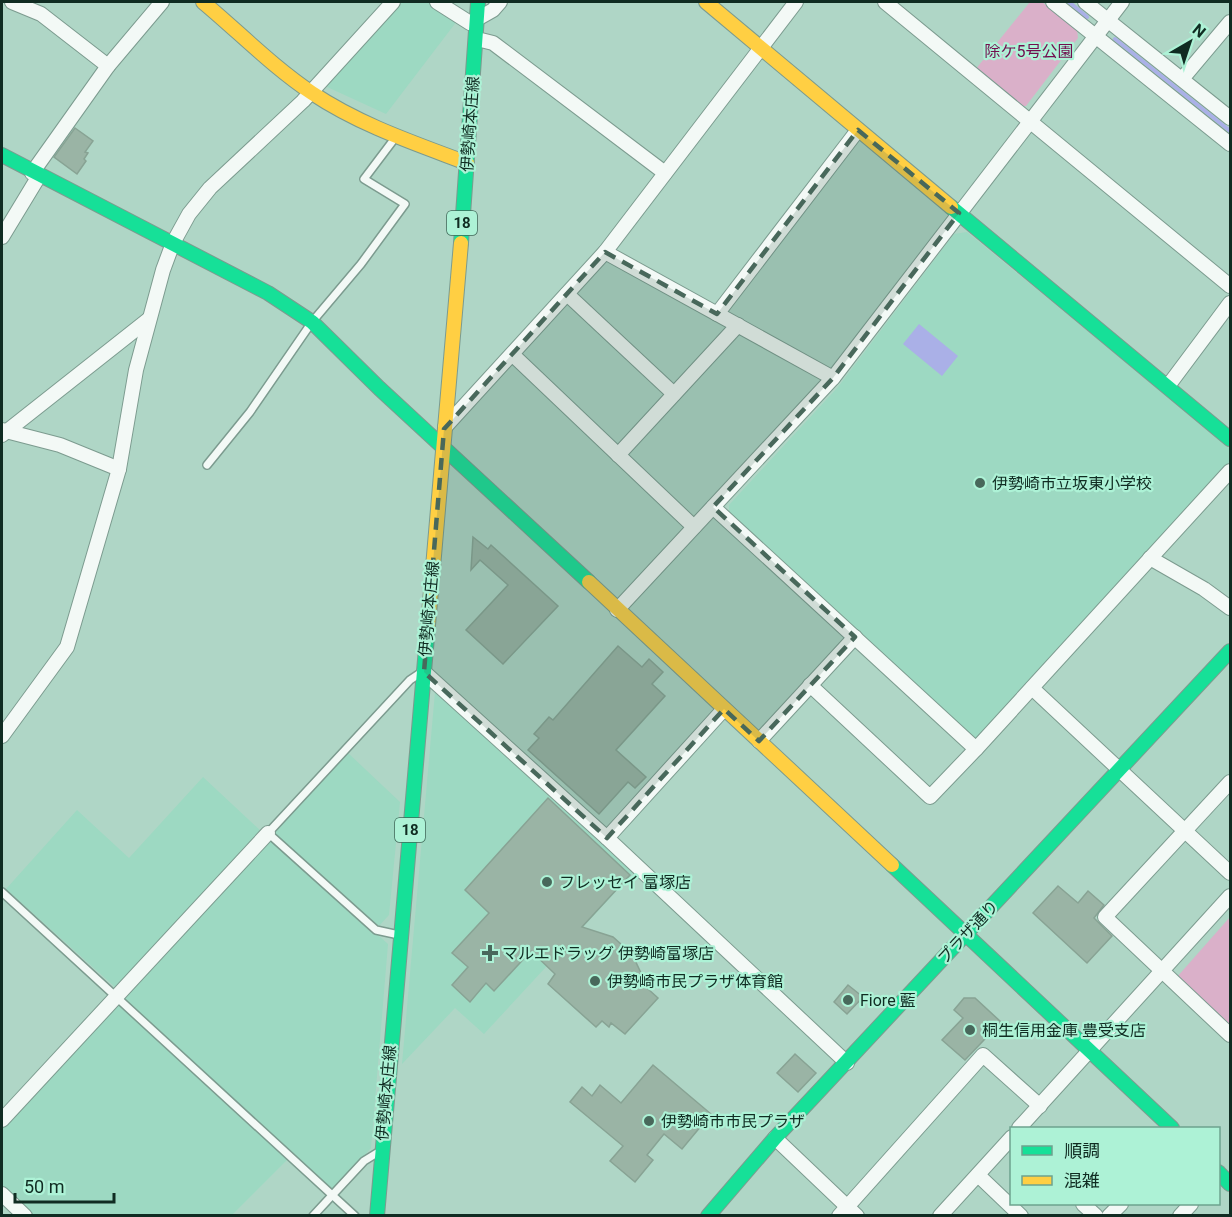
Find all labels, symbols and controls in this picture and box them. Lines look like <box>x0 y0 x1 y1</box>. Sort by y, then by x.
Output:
north arrow <box>1160 12 1220 72</box>
text: N <box>1189 20 1209 42</box>
park label: 除ケ5号公園 <box>985 42 1074 61</box>
street label: 伊勢崎本庄線 <box>457 75 483 173</box>
road number: 18 <box>447 211 477 235</box>
place label: 伊勢崎市立坂東小学校 <box>992 474 1152 493</box>
marker: 伊勢崎市立坂東小学校 <box>973 476 987 490</box>
street label: 伊勢崎本庄線 <box>415 560 443 658</box>
road number: 18 <box>395 818 425 842</box>
place label: フレッセイ 富塚店 <box>559 873 691 892</box>
marker: フレッセイ 富塚店 <box>540 875 554 889</box>
street label: プラザ通り <box>934 896 1002 968</box>
place label: マルエドラッグ 伊勢崎富塚店 <box>502 944 714 963</box>
marker: マルエドラッグ 伊勢崎富塚店 <box>483 946 497 960</box>
place label: 伊勢崎市民プラザ体育館 <box>607 972 783 991</box>
marker: 伊勢崎市民プラザ体育館 <box>588 974 602 988</box>
place label: Fiore 藍 <box>860 991 916 1010</box>
marker: Fiore 藍 <box>841 993 855 1007</box>
place label: 桐生信用金庫 豊受支店 <box>982 1021 1146 1040</box>
marker: 桐生信用金庫 豊受支店 <box>963 1023 977 1037</box>
street label: 伊勢崎本庄線 <box>372 1044 400 1142</box>
place label: 伊勢崎市市民プラザ <box>661 1112 805 1131</box>
marker: 伊勢崎市市民プラザ <box>642 1114 656 1128</box>
legend <box>1010 1127 1220 1205</box>
text: 順調 <box>1064 1140 1100 1161</box>
scale bar <box>15 1166 114 1204</box>
text: 混雑 <box>1064 1170 1100 1191</box>
text: 50 m <box>24 1176 64 1197</box>

